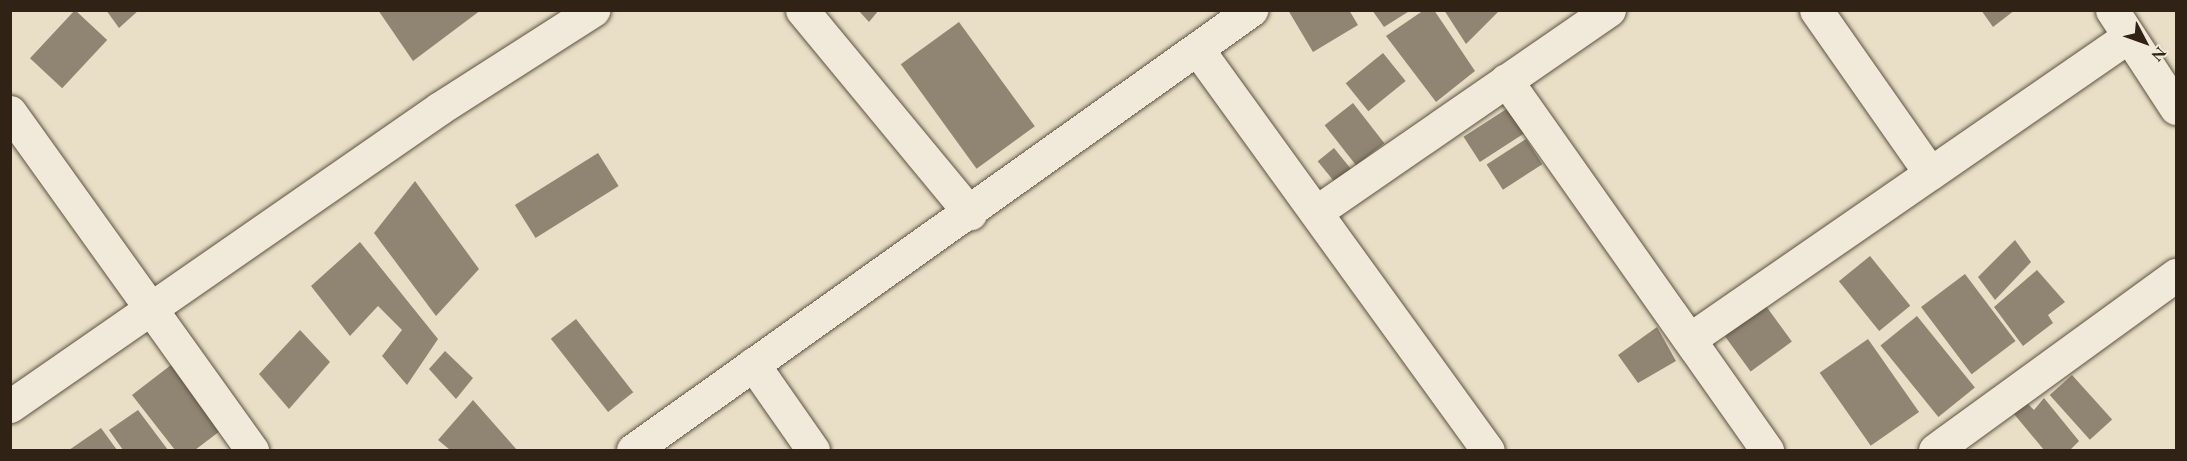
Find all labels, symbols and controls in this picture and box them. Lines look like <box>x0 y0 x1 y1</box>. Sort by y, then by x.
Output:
north arrow <box>2115 12 2175 72</box>
text: N <box>2147 42 2171 66</box>

